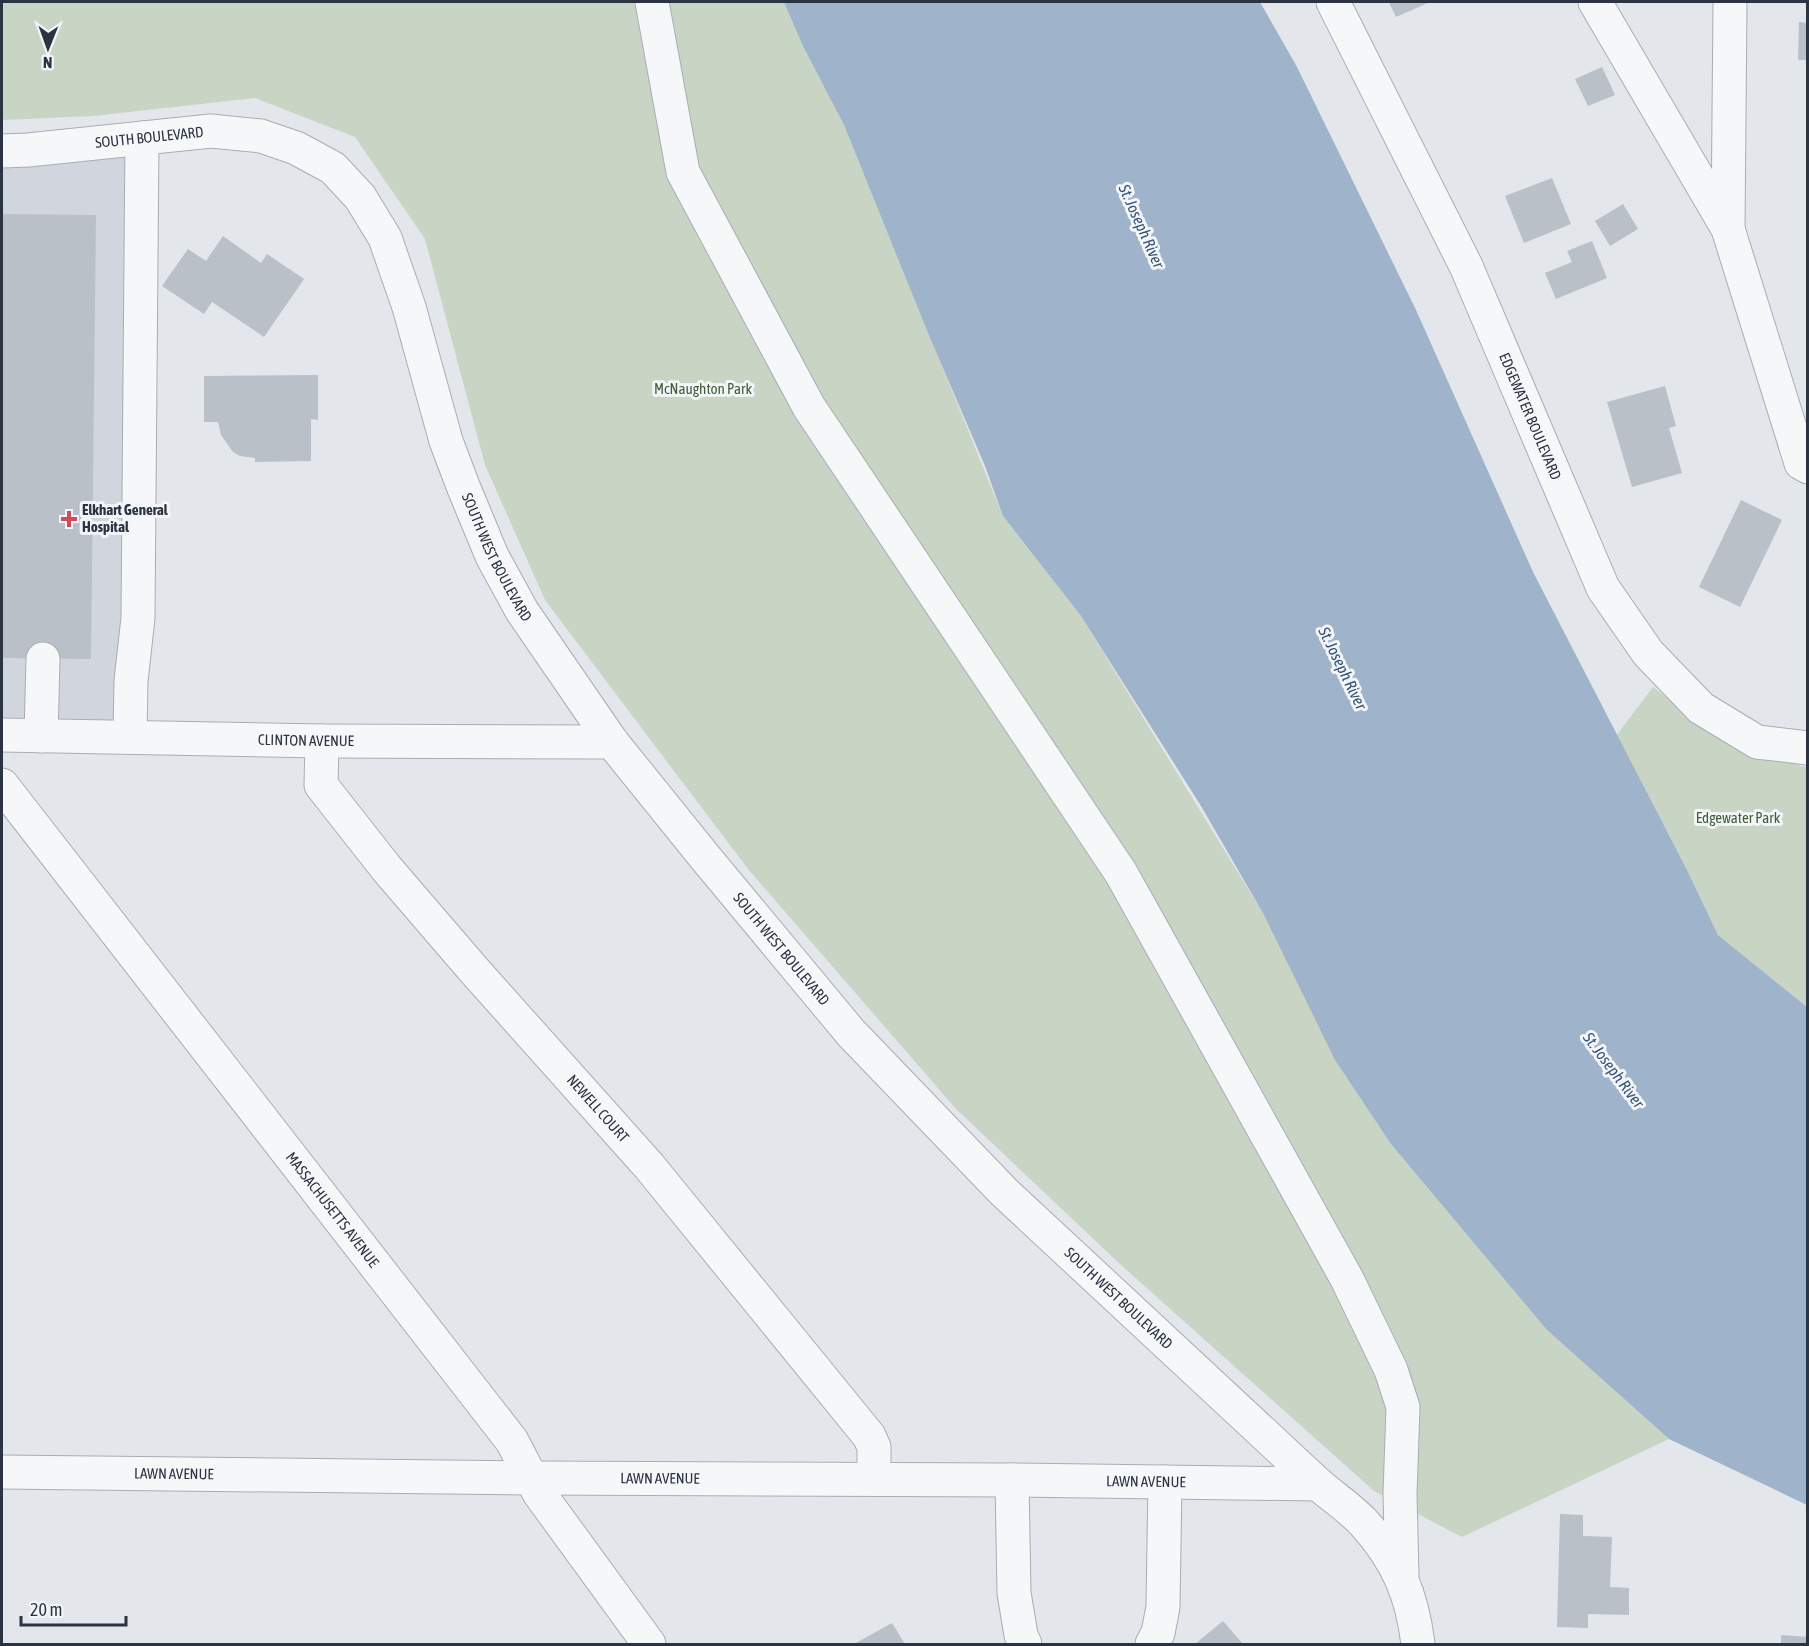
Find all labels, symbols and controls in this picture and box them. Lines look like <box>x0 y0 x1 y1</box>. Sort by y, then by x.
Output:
north arrow <box>18 18 78 78</box>
text: N <box>43 54 53 72</box>
street label: SOUTH BOULEVARD <box>94 123 204 151</box>
water label: St. Joseph River <box>1114 181 1169 272</box>
street label: EDGEWATER BOULEVARD <box>1496 350 1565 482</box>
park label: McNaughton Park <box>654 380 752 397</box>
street label: SOUTH WEST BOULEVARD <box>459 490 536 624</box>
place label: Elkhart General Hospital <box>82 501 169 535</box>
marker: Elkhart General Hospital <box>60 510 78 528</box>
water label: St. Joseph River <box>1314 623 1371 714</box>
street label: CLINTON AVENUE <box>258 731 355 749</box>
park label: Edgewater Park <box>1696 809 1781 826</box>
street label: SOUTH WEST BOULEVARD <box>730 889 833 1008</box>
water label: St. Joseph River <box>1578 1028 1649 1113</box>
street label: NEWELL COURT <box>564 1071 633 1146</box>
street label: MASSACHUSETTS AVENUE <box>283 1149 383 1271</box>
street label: SOUTH WEST BOULEVARD <box>1061 1244 1176 1352</box>
street label: LAWN AVENUE <box>134 1464 215 1482</box>
street label: LAWN AVENUE <box>620 1469 700 1487</box>
street label: LAWN AVENUE <box>1106 1472 1186 1490</box>
scale bar <box>21 1589 126 1627</box>
text: 20 m <box>30 1599 62 1620</box>

